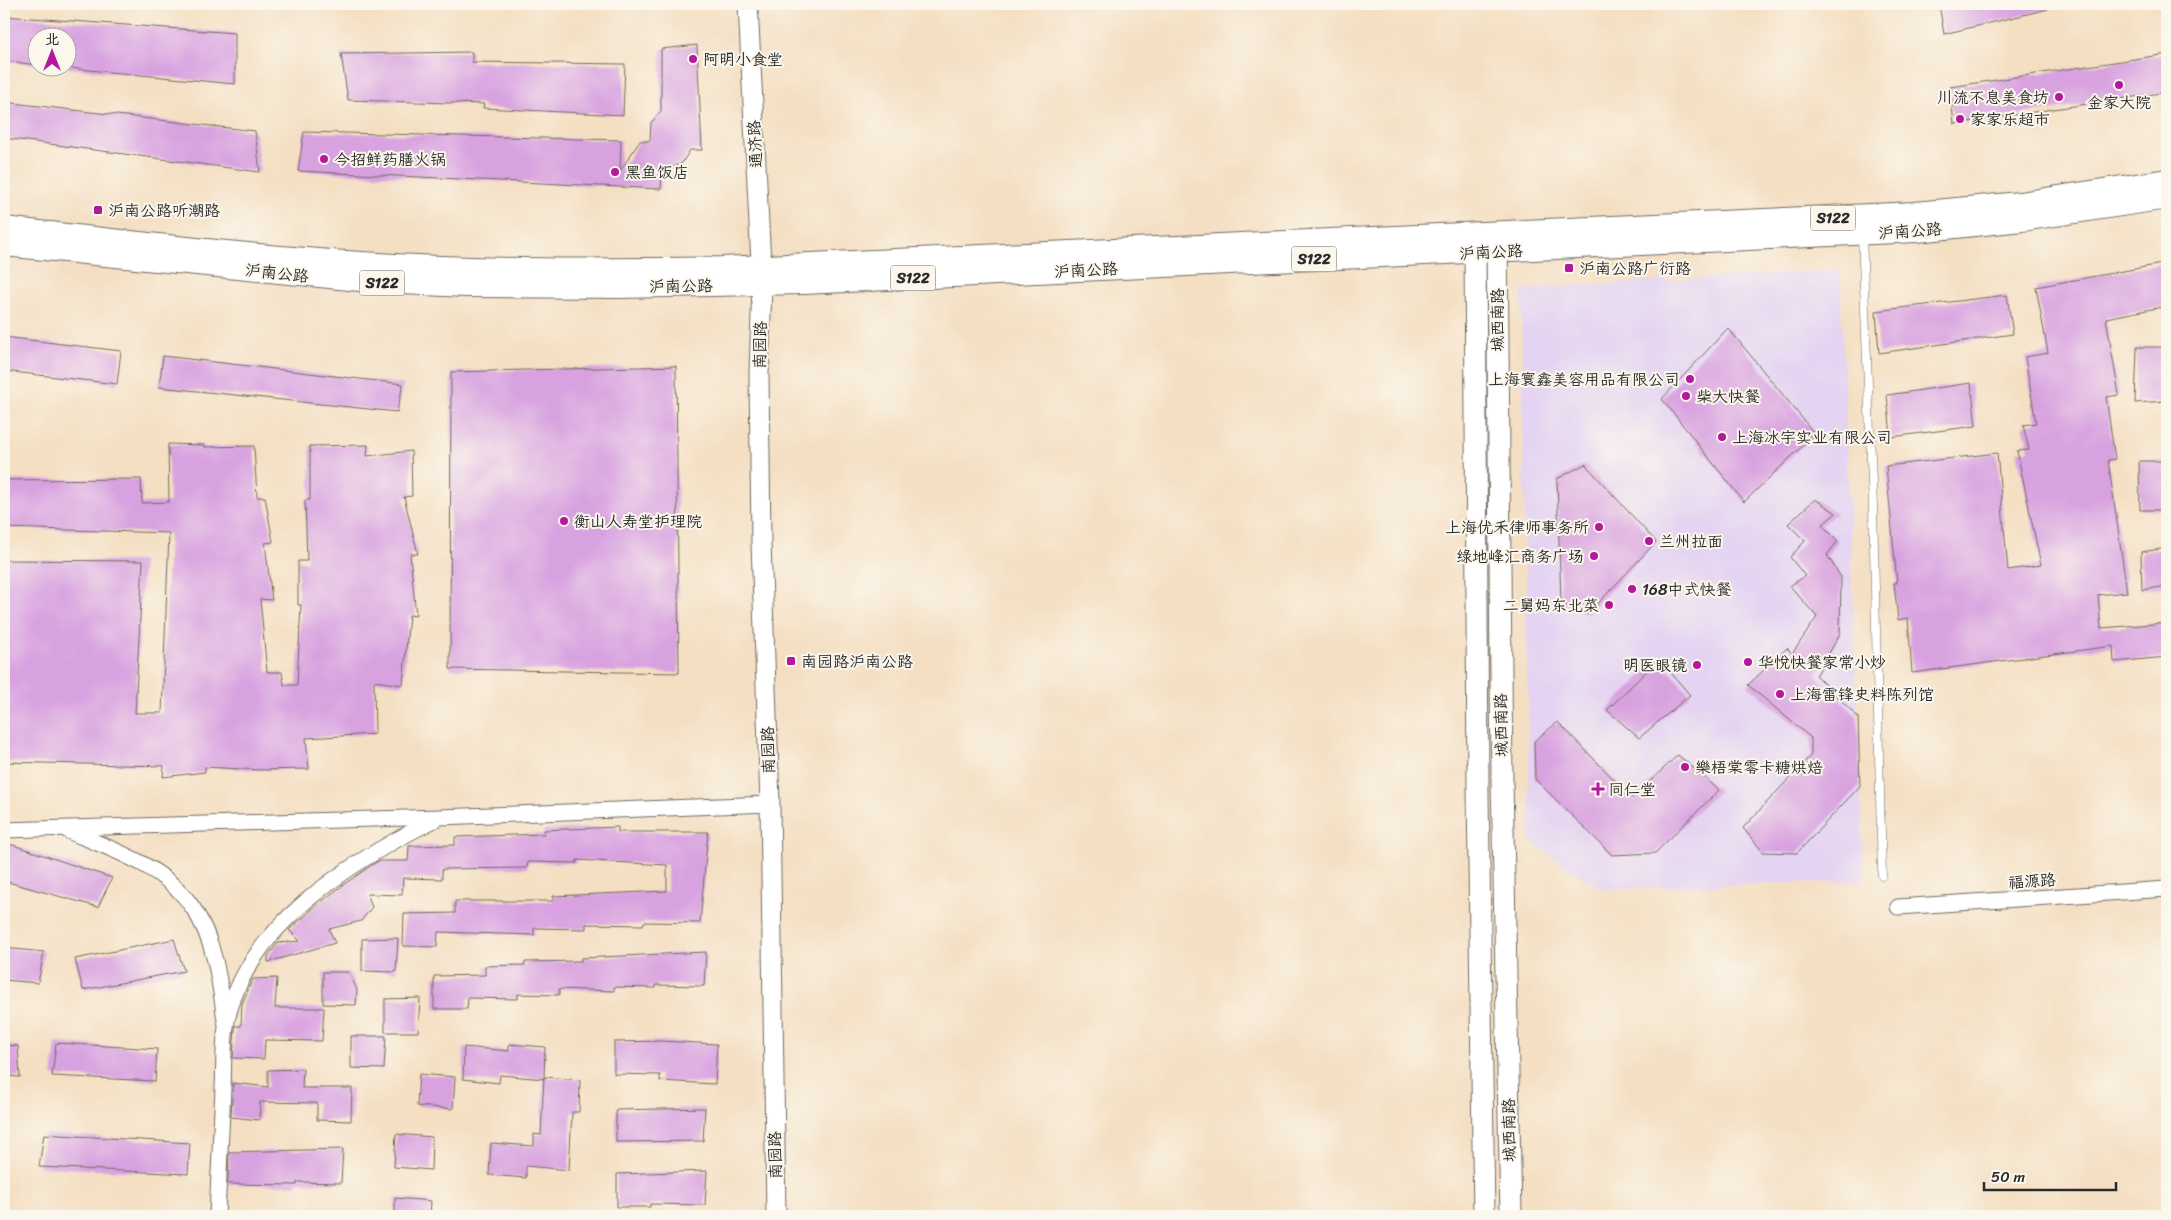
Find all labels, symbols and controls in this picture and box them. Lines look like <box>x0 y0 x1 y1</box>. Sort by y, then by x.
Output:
text: 北 <box>45 27 59 52</box>
north arrow <box>28 28 78 78</box>
place label: 阿明小食堂 <box>703 45 783 74</box>
marker: 阿明小食堂 <box>687 53 699 65</box>
marker: 金家大院 <box>2113 79 2125 91</box>
place label: 川流不息美食坊 <box>1937 83 2049 112</box>
place label: 金家大院 <box>2087 88 2151 117</box>
marker: 川流不息美食坊 <box>2053 91 2065 103</box>
place label: 家家乐超市 <box>1970 105 2050 134</box>
marker: 家家乐超市 <box>1954 113 1966 125</box>
street label: 通济路 <box>739 119 771 169</box>
place label: 今招鲜药膳火锅 <box>334 145 446 174</box>
marker: 今招鲜药膳火锅 <box>318 153 330 165</box>
place label: 黑鱼饭店 <box>625 158 689 187</box>
marker: 黑鱼饭店 <box>609 166 621 178</box>
place label: 沪南公路听潮路 <box>108 196 220 225</box>
marker: 沪南公路听潮路 <box>92 204 104 216</box>
road number: S122 <box>1810 206 1856 230</box>
street label: 沪南公路 <box>1877 214 1943 248</box>
street label: 沪南公路 <box>1458 236 1524 268</box>
road number: S122 <box>1292 246 1336 272</box>
street label: 沪南公路 <box>1053 254 1119 286</box>
place label: 沪南公路广衍路 <box>1579 254 1691 283</box>
street label: 沪南公路 <box>244 255 310 291</box>
marker: 沪南公路广衍路 <box>1563 262 1575 274</box>
road number: S122 <box>890 266 936 290</box>
road number: S122 <box>360 270 404 296</box>
street label: 沪南公路 <box>649 271 713 301</box>
street label: 城西南路 <box>1483 288 1512 352</box>
street label: 南园路 <box>745 321 775 369</box>
place label: 上海寰鑫美容用品有限公司 <box>1488 365 1680 394</box>
marker: 上海寰鑫美容用品有限公司 <box>1684 373 1696 385</box>
place label: 柴大快餐 <box>1696 382 1760 411</box>
marker: 柴大快餐 <box>1680 390 1692 402</box>
place label: 上海冰宇实业有限公司 <box>1732 423 1892 452</box>
marker: 上海冰宇实业有限公司 <box>1716 431 1728 443</box>
place label: 衡山人寿堂护理院 <box>574 507 702 536</box>
place label: 上海优禾律师事务所 <box>1445 513 1589 542</box>
marker: 衡山人寿堂护理院 <box>558 515 570 527</box>
marker: 上海优禾律师事务所 <box>1593 521 1605 533</box>
place label: 兰州拉面 <box>1659 527 1723 556</box>
marker: 兰州拉面 <box>1643 535 1655 547</box>
place label: 绿地峰汇商务广场 <box>1456 542 1584 571</box>
marker: 绿地峰汇商务广场 <box>1588 550 1600 562</box>
place label: 168中式快餐 <box>1642 575 1732 604</box>
marker: 168中式快餐 <box>1626 583 1638 595</box>
place label: 二舅妈东北菜 <box>1503 591 1599 620</box>
marker: 二舅妈东北菜 <box>1603 599 1615 611</box>
place label: 南园路沪南公路 <box>801 647 913 676</box>
place label: 华悦快餐家常小炒 <box>1758 648 1886 677</box>
place label: 明医眼镜 <box>1623 651 1687 680</box>
marker: 南园路沪南公路 <box>785 655 797 667</box>
marker: 华悦快餐家常小炒 <box>1742 656 1754 668</box>
marker: 明医眼镜 <box>1691 659 1703 671</box>
place label: 上海雷锋史料陈列馆 <box>1790 680 1934 709</box>
marker: 上海雷锋史料陈列馆 <box>1774 688 1786 700</box>
street label: 城西南路 <box>1486 693 1516 757</box>
street label: 南园路 <box>753 726 783 774</box>
place label: 樂梧棠零卡糖烘焙 <box>1695 753 1823 782</box>
marker: 樂梧棠零卡糖烘焙 <box>1679 761 1691 773</box>
place label: 同仁堂 <box>1608 775 1656 804</box>
marker: 同仁堂 <box>1592 783 1604 795</box>
street label: 福源路 <box>2007 865 2057 897</box>
street label: 城西南路 <box>1494 1098 1524 1162</box>
street label: 南园路 <box>760 1131 790 1179</box>
scale bar <box>1984 1160 2116 1192</box>
text: 50 m <box>1991 1164 2026 1190</box>

